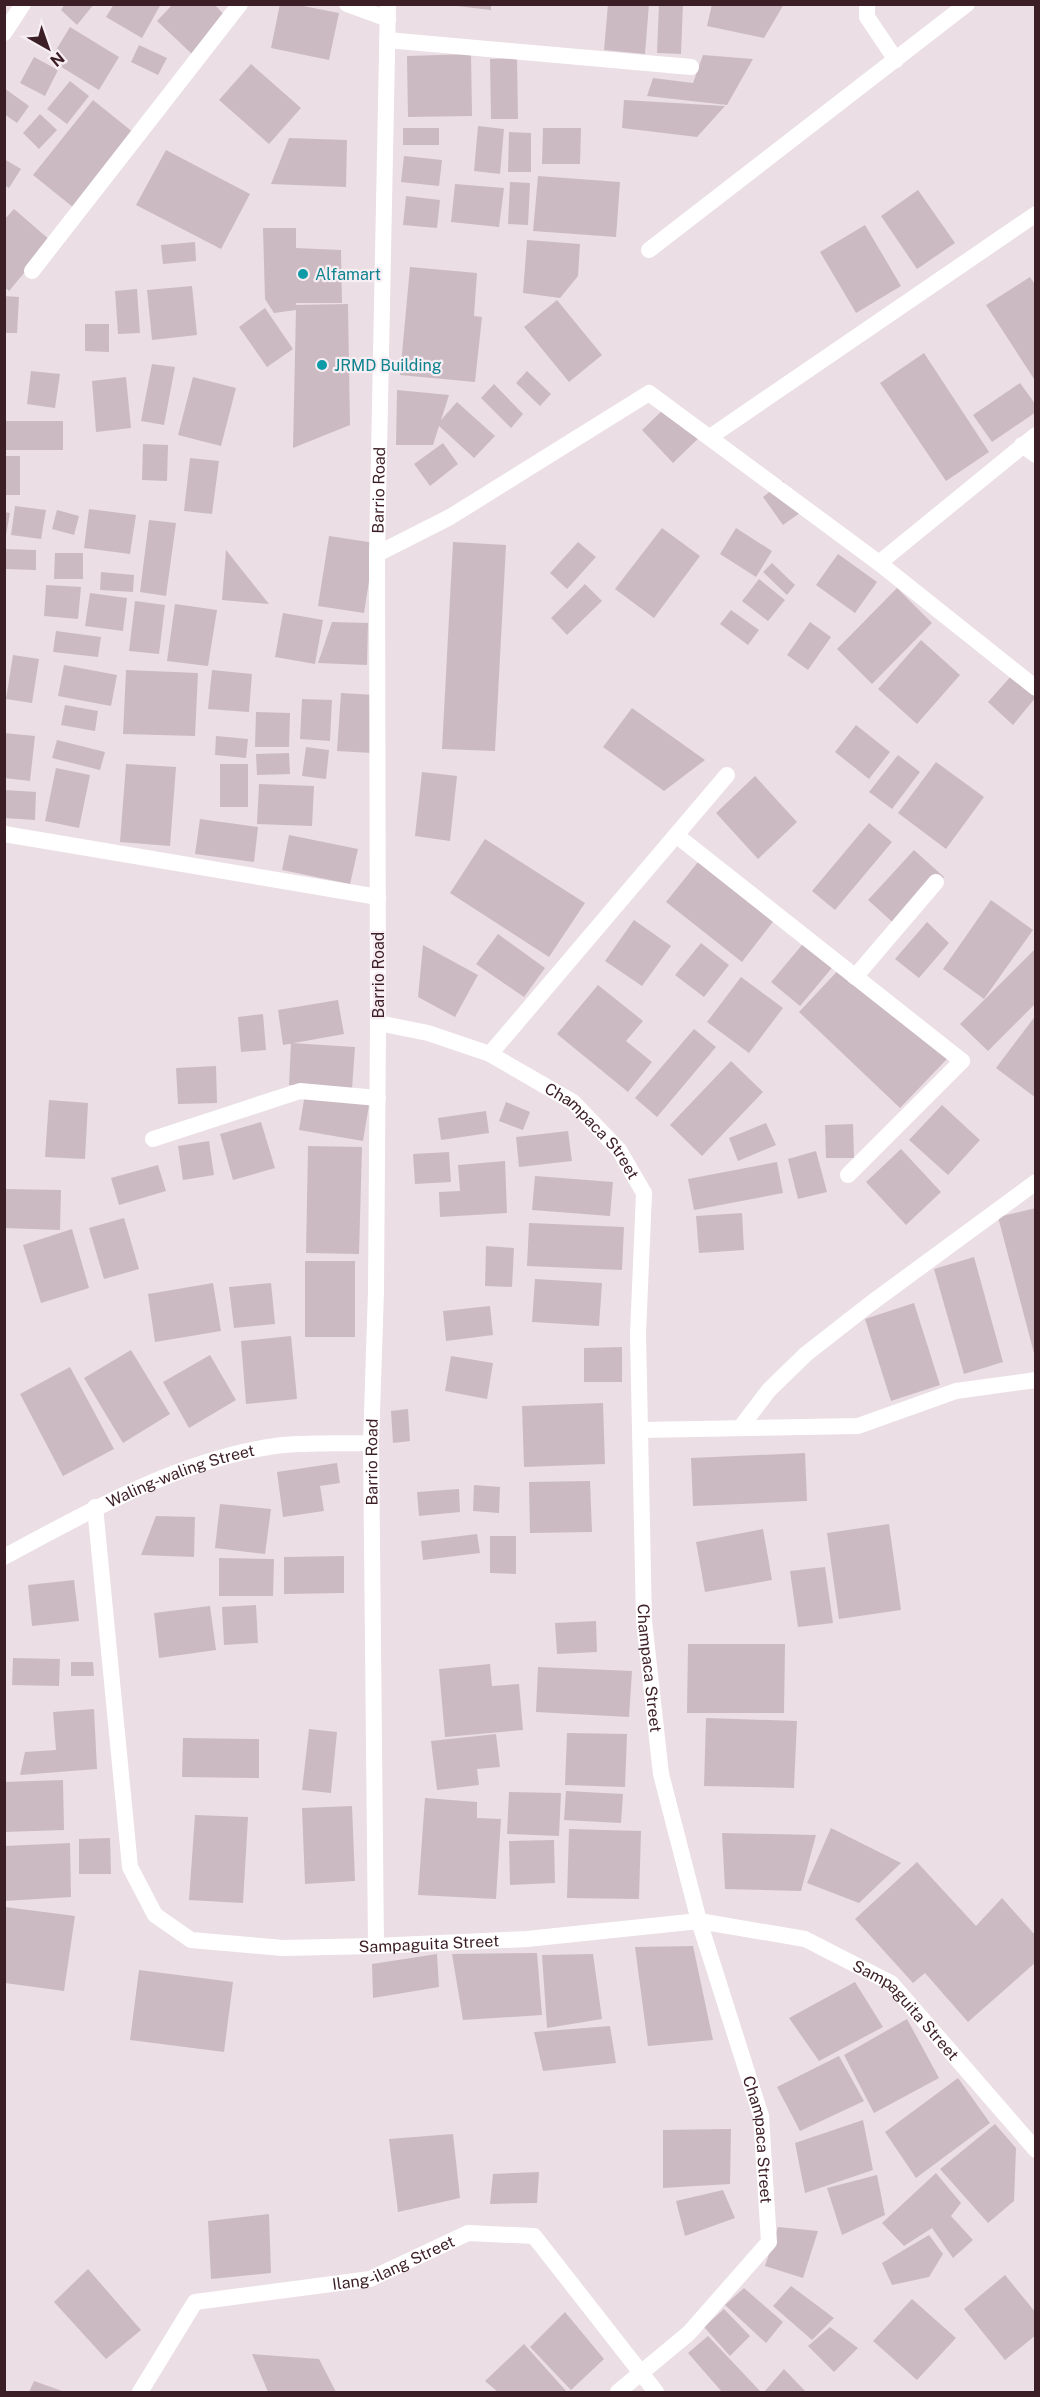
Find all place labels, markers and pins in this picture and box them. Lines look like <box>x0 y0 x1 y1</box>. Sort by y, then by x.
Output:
place label: Alfamart <box>315 265 381 284</box>
marker: Alfamart <box>296 267 310 281</box>
place label: JRMD Building <box>334 356 442 375</box>
marker: JRMD Building <box>315 358 329 372</box>

